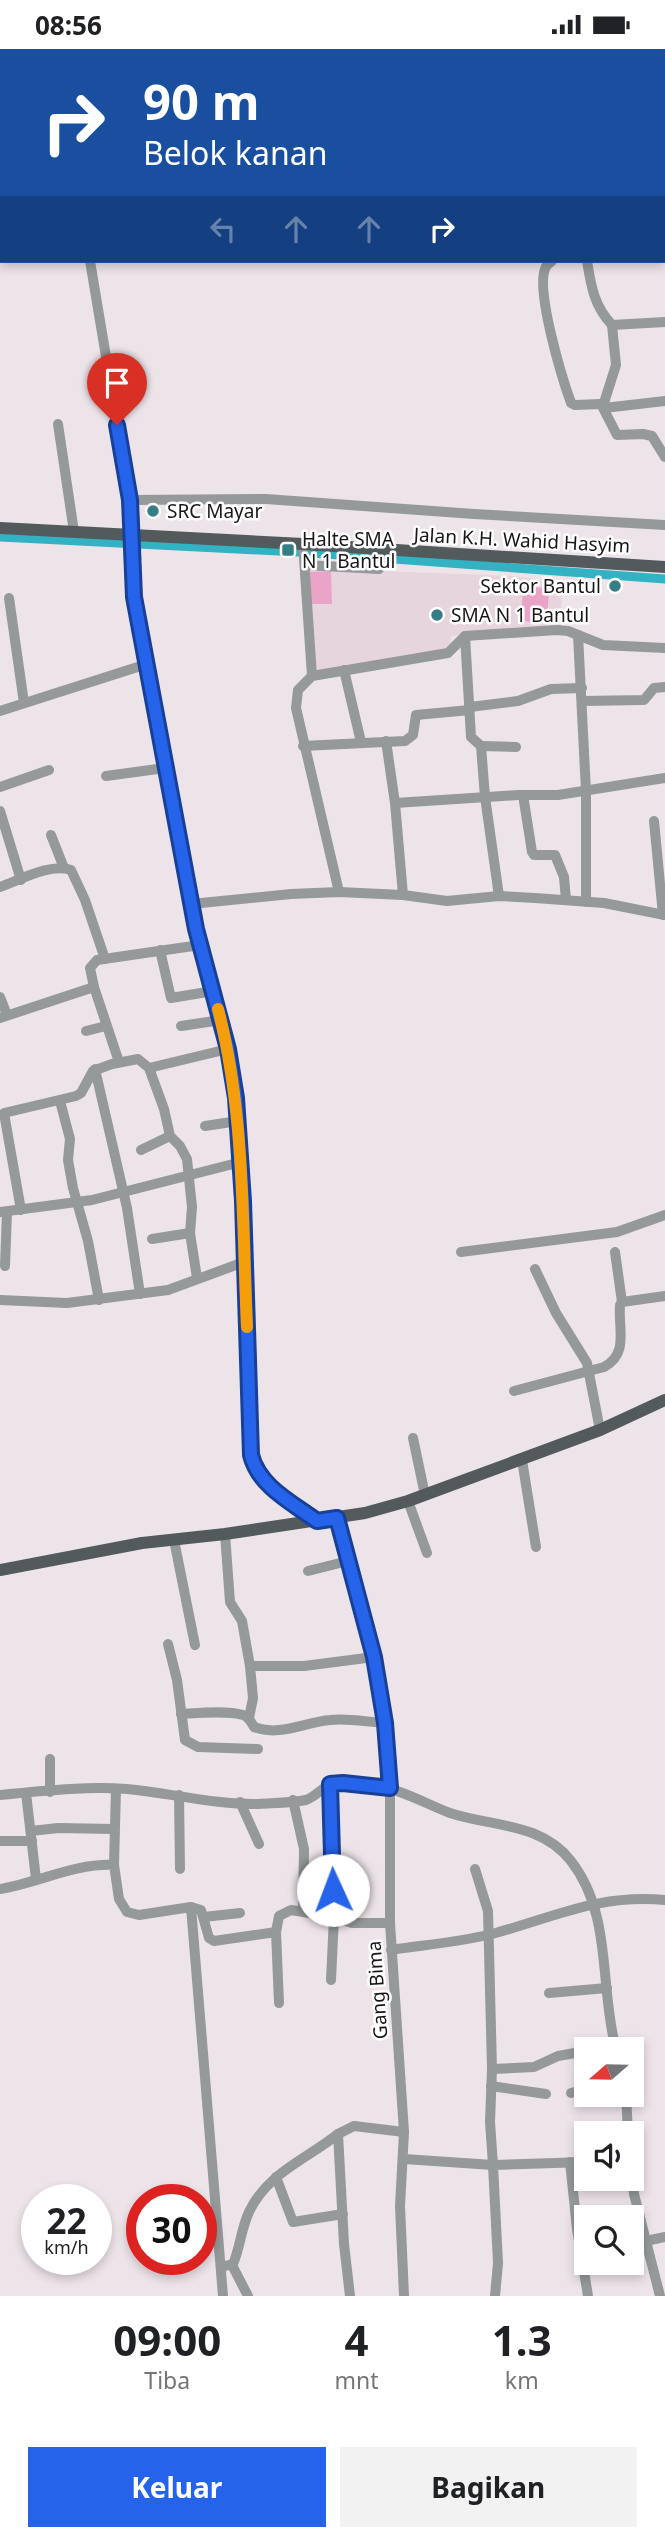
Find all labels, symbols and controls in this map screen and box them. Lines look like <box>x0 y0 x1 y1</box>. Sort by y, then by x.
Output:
text: 08:56 <box>35 7 102 43</box>
text: 90 m <box>143 68 260 134</box>
icon: right <box>28 77 119 168</box>
text: Belok kanan <box>143 131 327 174</box>
icon: left <box>204 210 242 248</box>
icon: ahead <box>277 210 315 248</box>
icon: ahead <box>350 210 388 248</box>
icon: right <box>423 210 461 248</box>
pin <box>87 353 147 425</box>
icon: arrive <box>98 364 136 402</box>
place label: SRC Mayar <box>167 498 262 524</box>
marker: SRC Mayar <box>145 503 161 519</box>
street label: Jalan K.H. Wahid Hasyim <box>411 521 631 559</box>
place label: Halte SMA N 1 Bantul <box>302 526 395 574</box>
marker: Halte SMA N 1 Bantul <box>280 542 296 558</box>
place label: Sektor Bantul <box>480 573 601 599</box>
marker: Sektor Bantul <box>607 578 623 594</box>
place label: SMA N 1 Bantul <box>451 602 589 628</box>
marker: SMA N 1 Bantul <box>429 607 445 623</box>
position arrow <box>296 1853 370 1927</box>
street label: Gang Bima <box>361 1940 393 2040</box>
north arrow <box>574 2037 644 2107</box>
map controls <box>574 2037 644 2275</box>
button: sound <box>574 2121 644 2191</box>
speed limit sign: 30 <box>126 2184 217 2275</box>
text: 22 <box>46 2197 87 2244</box>
button: search <box>574 2205 644 2275</box>
text: km/h <box>44 2235 89 2259</box>
text: 09:00 <box>113 2311 221 2368</box>
text: 4 <box>345 2311 369 2368</box>
text: 1.3 <box>492 2311 552 2368</box>
text: Tiba <box>144 2364 190 2396</box>
text: mnt <box>335 2364 379 2396</box>
text: km <box>505 2364 539 2396</box>
button: Keluar <box>28 2447 326 2527</box>
button: Bagikan <box>340 2447 637 2527</box>

